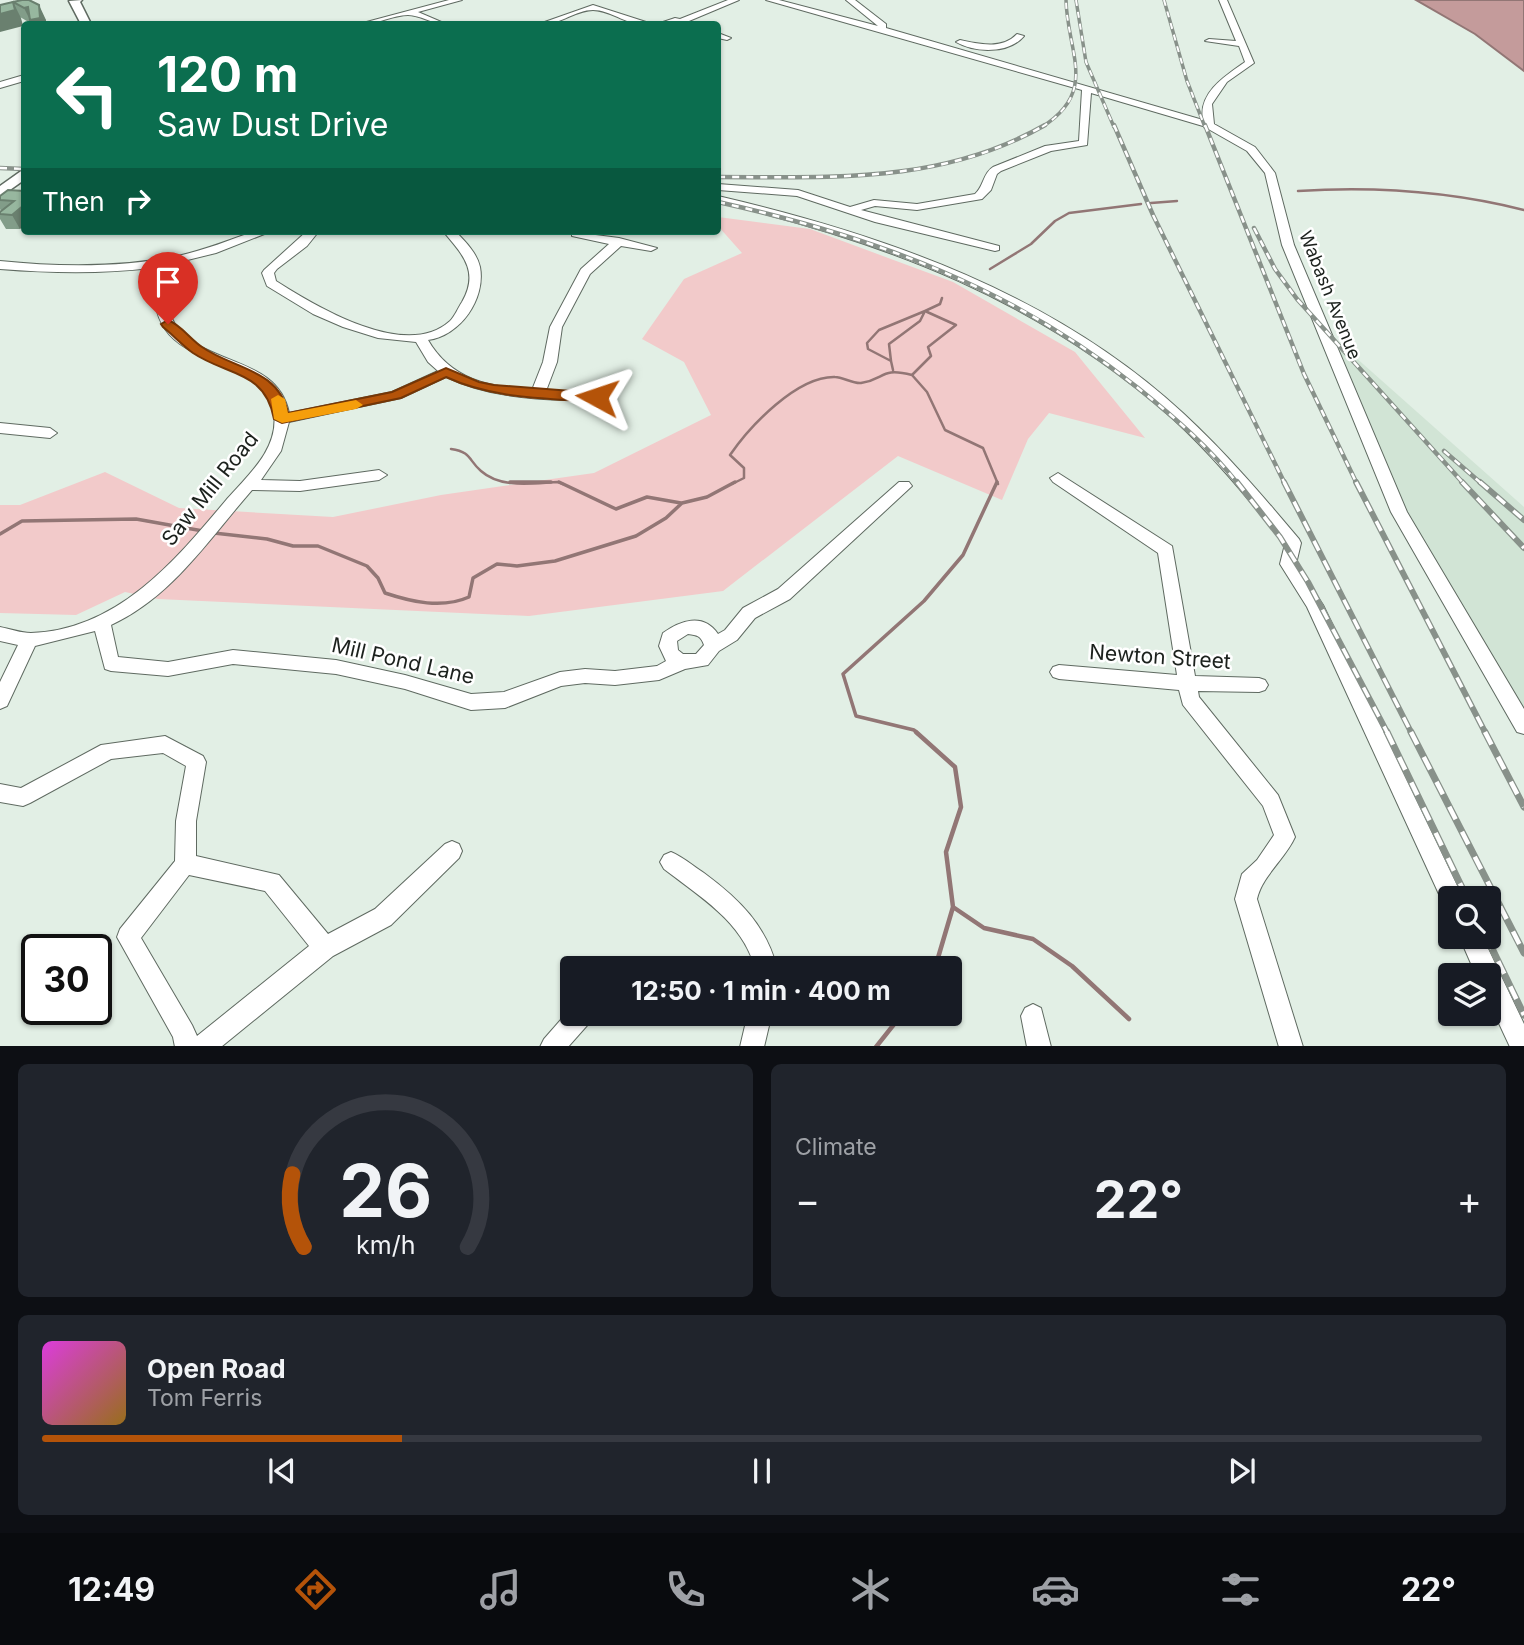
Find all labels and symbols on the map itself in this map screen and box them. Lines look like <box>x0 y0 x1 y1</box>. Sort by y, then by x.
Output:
street label: Wabash Avenue <box>1295 228 1366 362</box>
pin <box>138 252 198 324</box>
position arrow <box>560 360 634 434</box>
street label: Saw Mill Road <box>156 427 263 551</box>
street label: Mill Pond Lane <box>329 632 477 689</box>
street label: Newton Street <box>1088 639 1232 674</box>
speed limit sign: 30 <box>21 934 112 1025</box>

